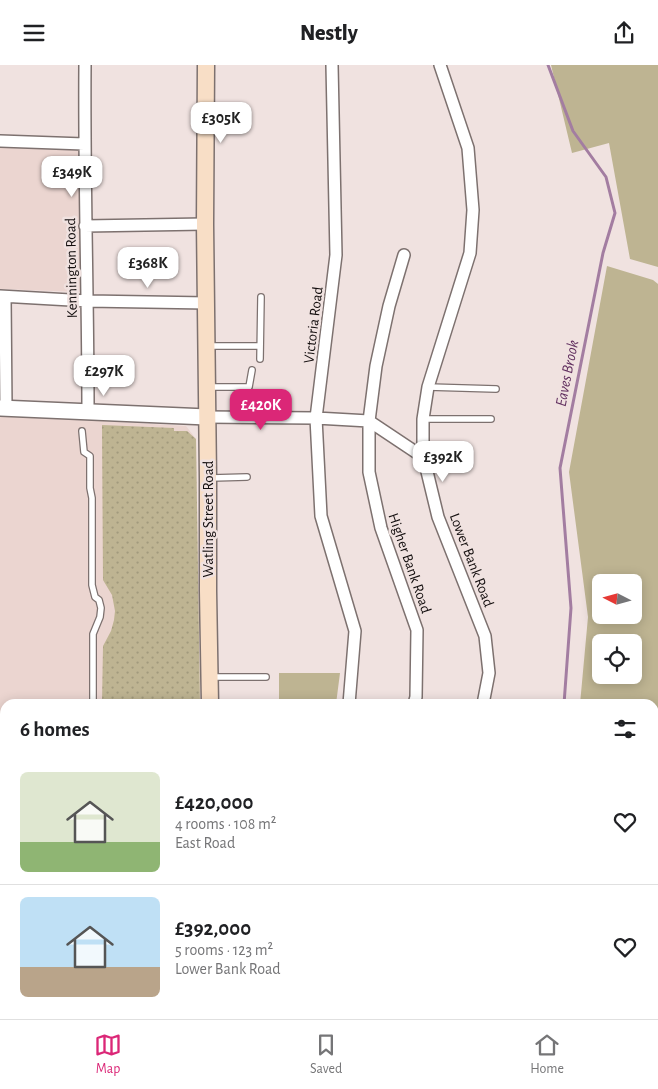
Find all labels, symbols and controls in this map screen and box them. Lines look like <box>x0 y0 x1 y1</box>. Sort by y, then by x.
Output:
icon: menu <box>20 19 48 47</box>
icon: share <box>610 19 638 47</box>
text: Nestly <box>300 22 358 44</box>
pin: £305K <box>186 101 256 144</box>
text: £305K <box>202 110 240 126</box>
pin: £349K <box>37 155 107 198</box>
text: £349K <box>52 164 92 180</box>
street label: Kennington Road <box>63 217 80 318</box>
pin: £368K <box>113 247 183 289</box>
text: £368K <box>129 255 168 271</box>
street label: Victoria Road <box>301 286 326 364</box>
water label: Eaves Brook <box>553 339 581 408</box>
pin: £297K <box>69 355 139 397</box>
text: £297K <box>85 363 123 379</box>
pin: £420K <box>226 389 296 431</box>
text: £420K <box>241 397 281 413</box>
pin: £392K <box>408 441 478 483</box>
text: £392K <box>424 449 462 465</box>
street label: Watling Street Road <box>201 460 216 577</box>
street label: Higher Bank Road <box>385 511 434 615</box>
street label: Lower Bank Road <box>447 511 496 609</box>
north arrow <box>592 574 642 624</box>
map controls <box>592 574 642 684</box>
button: locate <box>592 634 642 684</box>
icon: filters <box>611 715 639 743</box>
text: 6 homes <box>20 719 90 740</box>
icon: home <box>60 792 120 852</box>
text: £420,000 <box>175 792 253 813</box>
icon: heart <box>611 808 639 836</box>
text: 4 rooms · 108 m² <box>175 816 276 832</box>
text: East Road <box>175 835 235 851</box>
icon: home <box>60 917 120 977</box>
text: £392,000 <box>175 918 251 939</box>
icon: heart <box>611 933 639 961</box>
text: 5 rooms · 123 m² <box>175 942 273 958</box>
text: Lower Bank Road <box>175 961 281 977</box>
tab: Map <box>94 1031 122 1078</box>
tab: Saved <box>310 1031 342 1078</box>
tab: Home <box>530 1031 564 1078</box>

